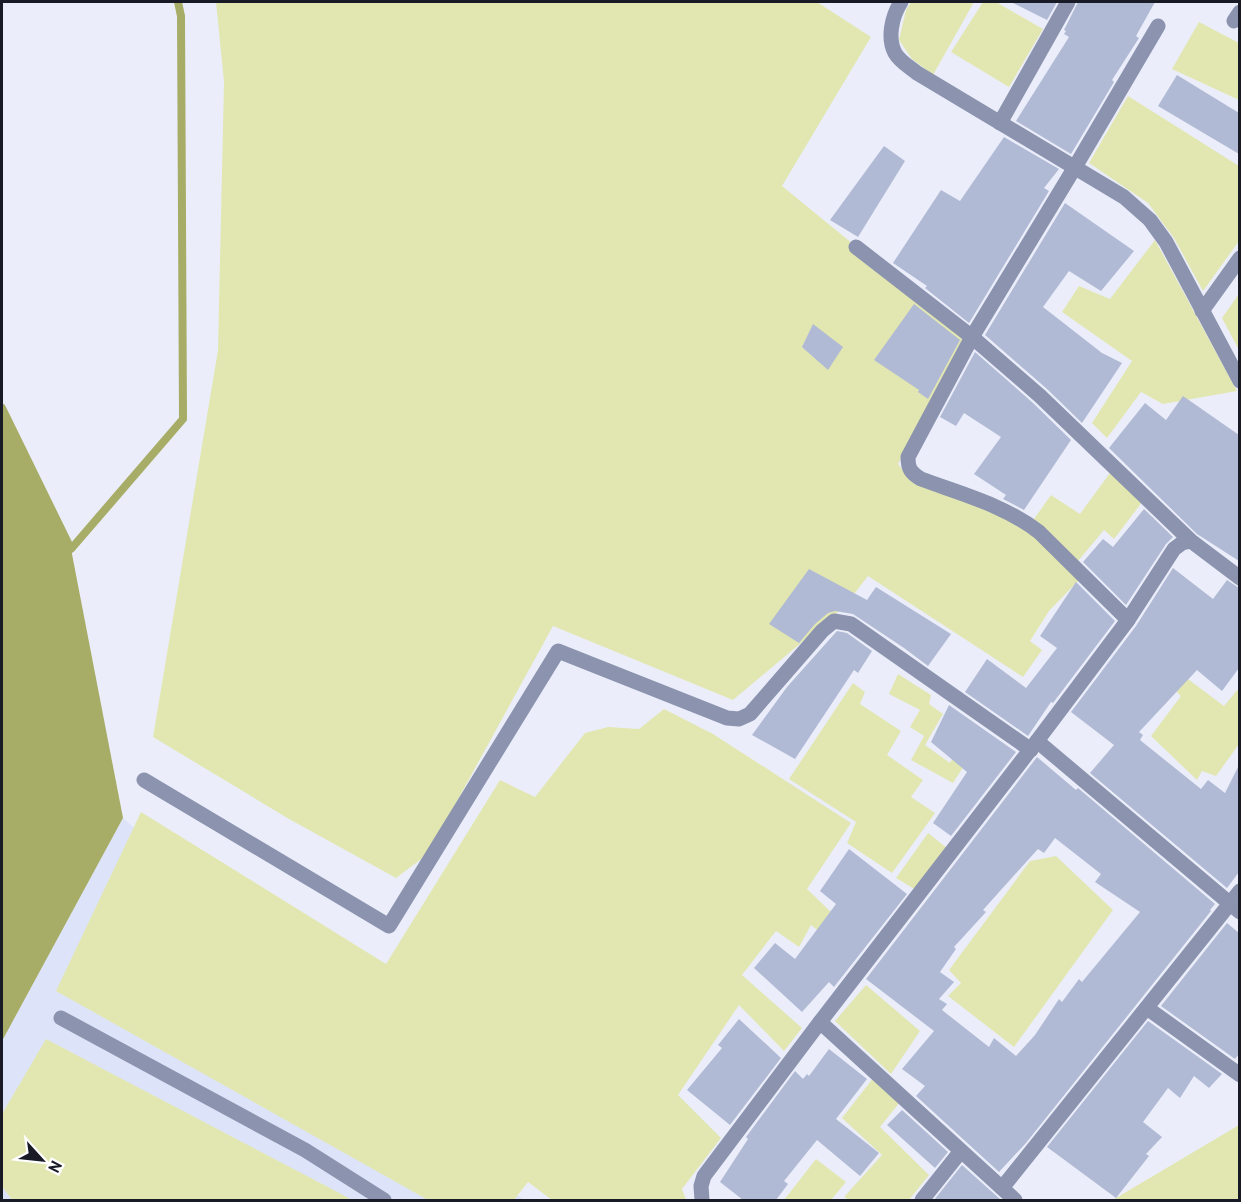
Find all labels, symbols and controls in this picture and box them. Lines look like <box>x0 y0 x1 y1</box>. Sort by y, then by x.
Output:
north arrow <box>12 1130 72 1190</box>
text: N <box>44 1158 67 1176</box>

